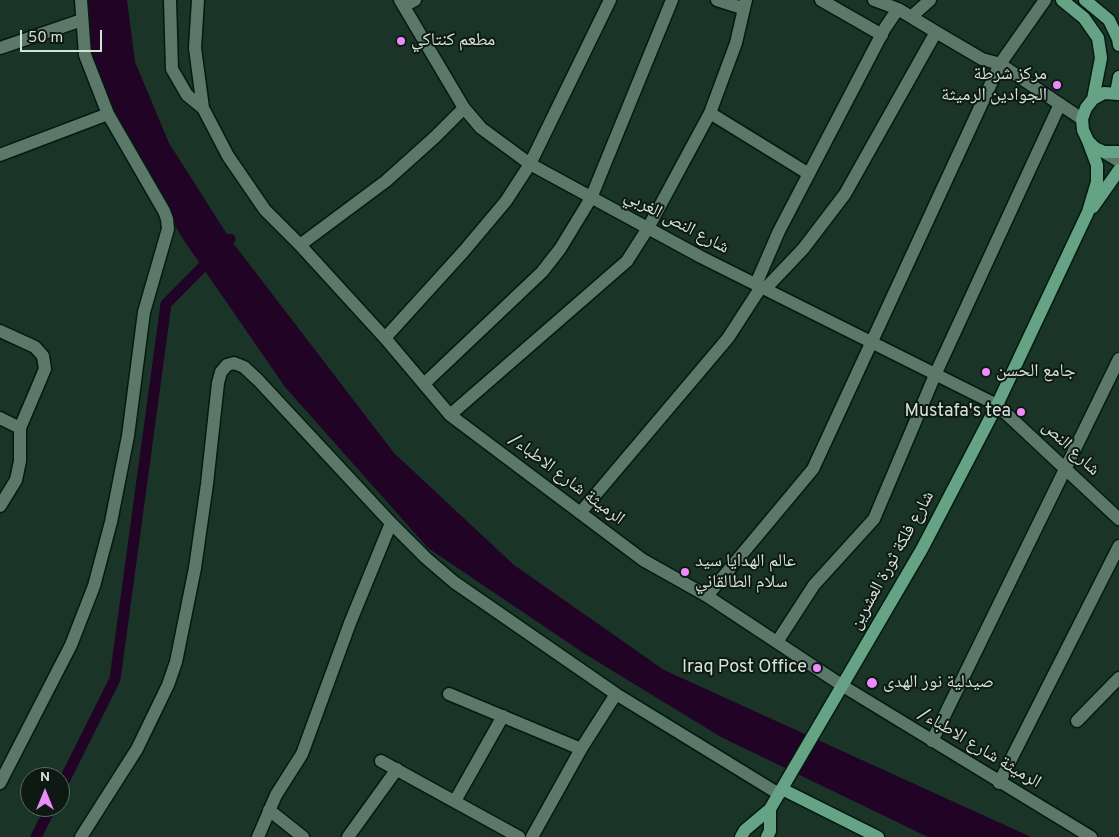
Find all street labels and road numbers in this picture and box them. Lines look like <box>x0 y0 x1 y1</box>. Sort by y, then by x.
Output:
street label: شارع النص الغربي <box>620 186 732 260</box>
street label: شارع النص <box>1036 417 1104 481</box>
street label: /الرميثة شارع الاطباء <box>504 429 628 531</box>
street label: شارع فلكة ثورة العشرين <box>846 488 940 634</box>
street label: /الرميثة شارع الاطباء <box>914 704 1044 794</box>

